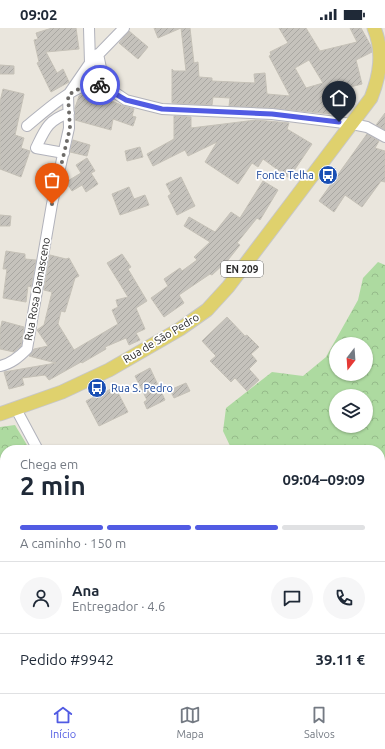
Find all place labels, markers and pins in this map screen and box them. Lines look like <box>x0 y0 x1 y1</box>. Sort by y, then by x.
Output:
pin <box>322 81 356 122</box>
pin <box>35 163 69 204</box>
bus stop icon: Fonte Telha <box>317 164 339 186</box>
place label: Fonte Telha <box>256 169 314 181</box>
bus stop icon: Rua S. Pedro <box>86 377 108 399</box>
place label: Rua S. Pedro <box>111 382 173 394</box>

